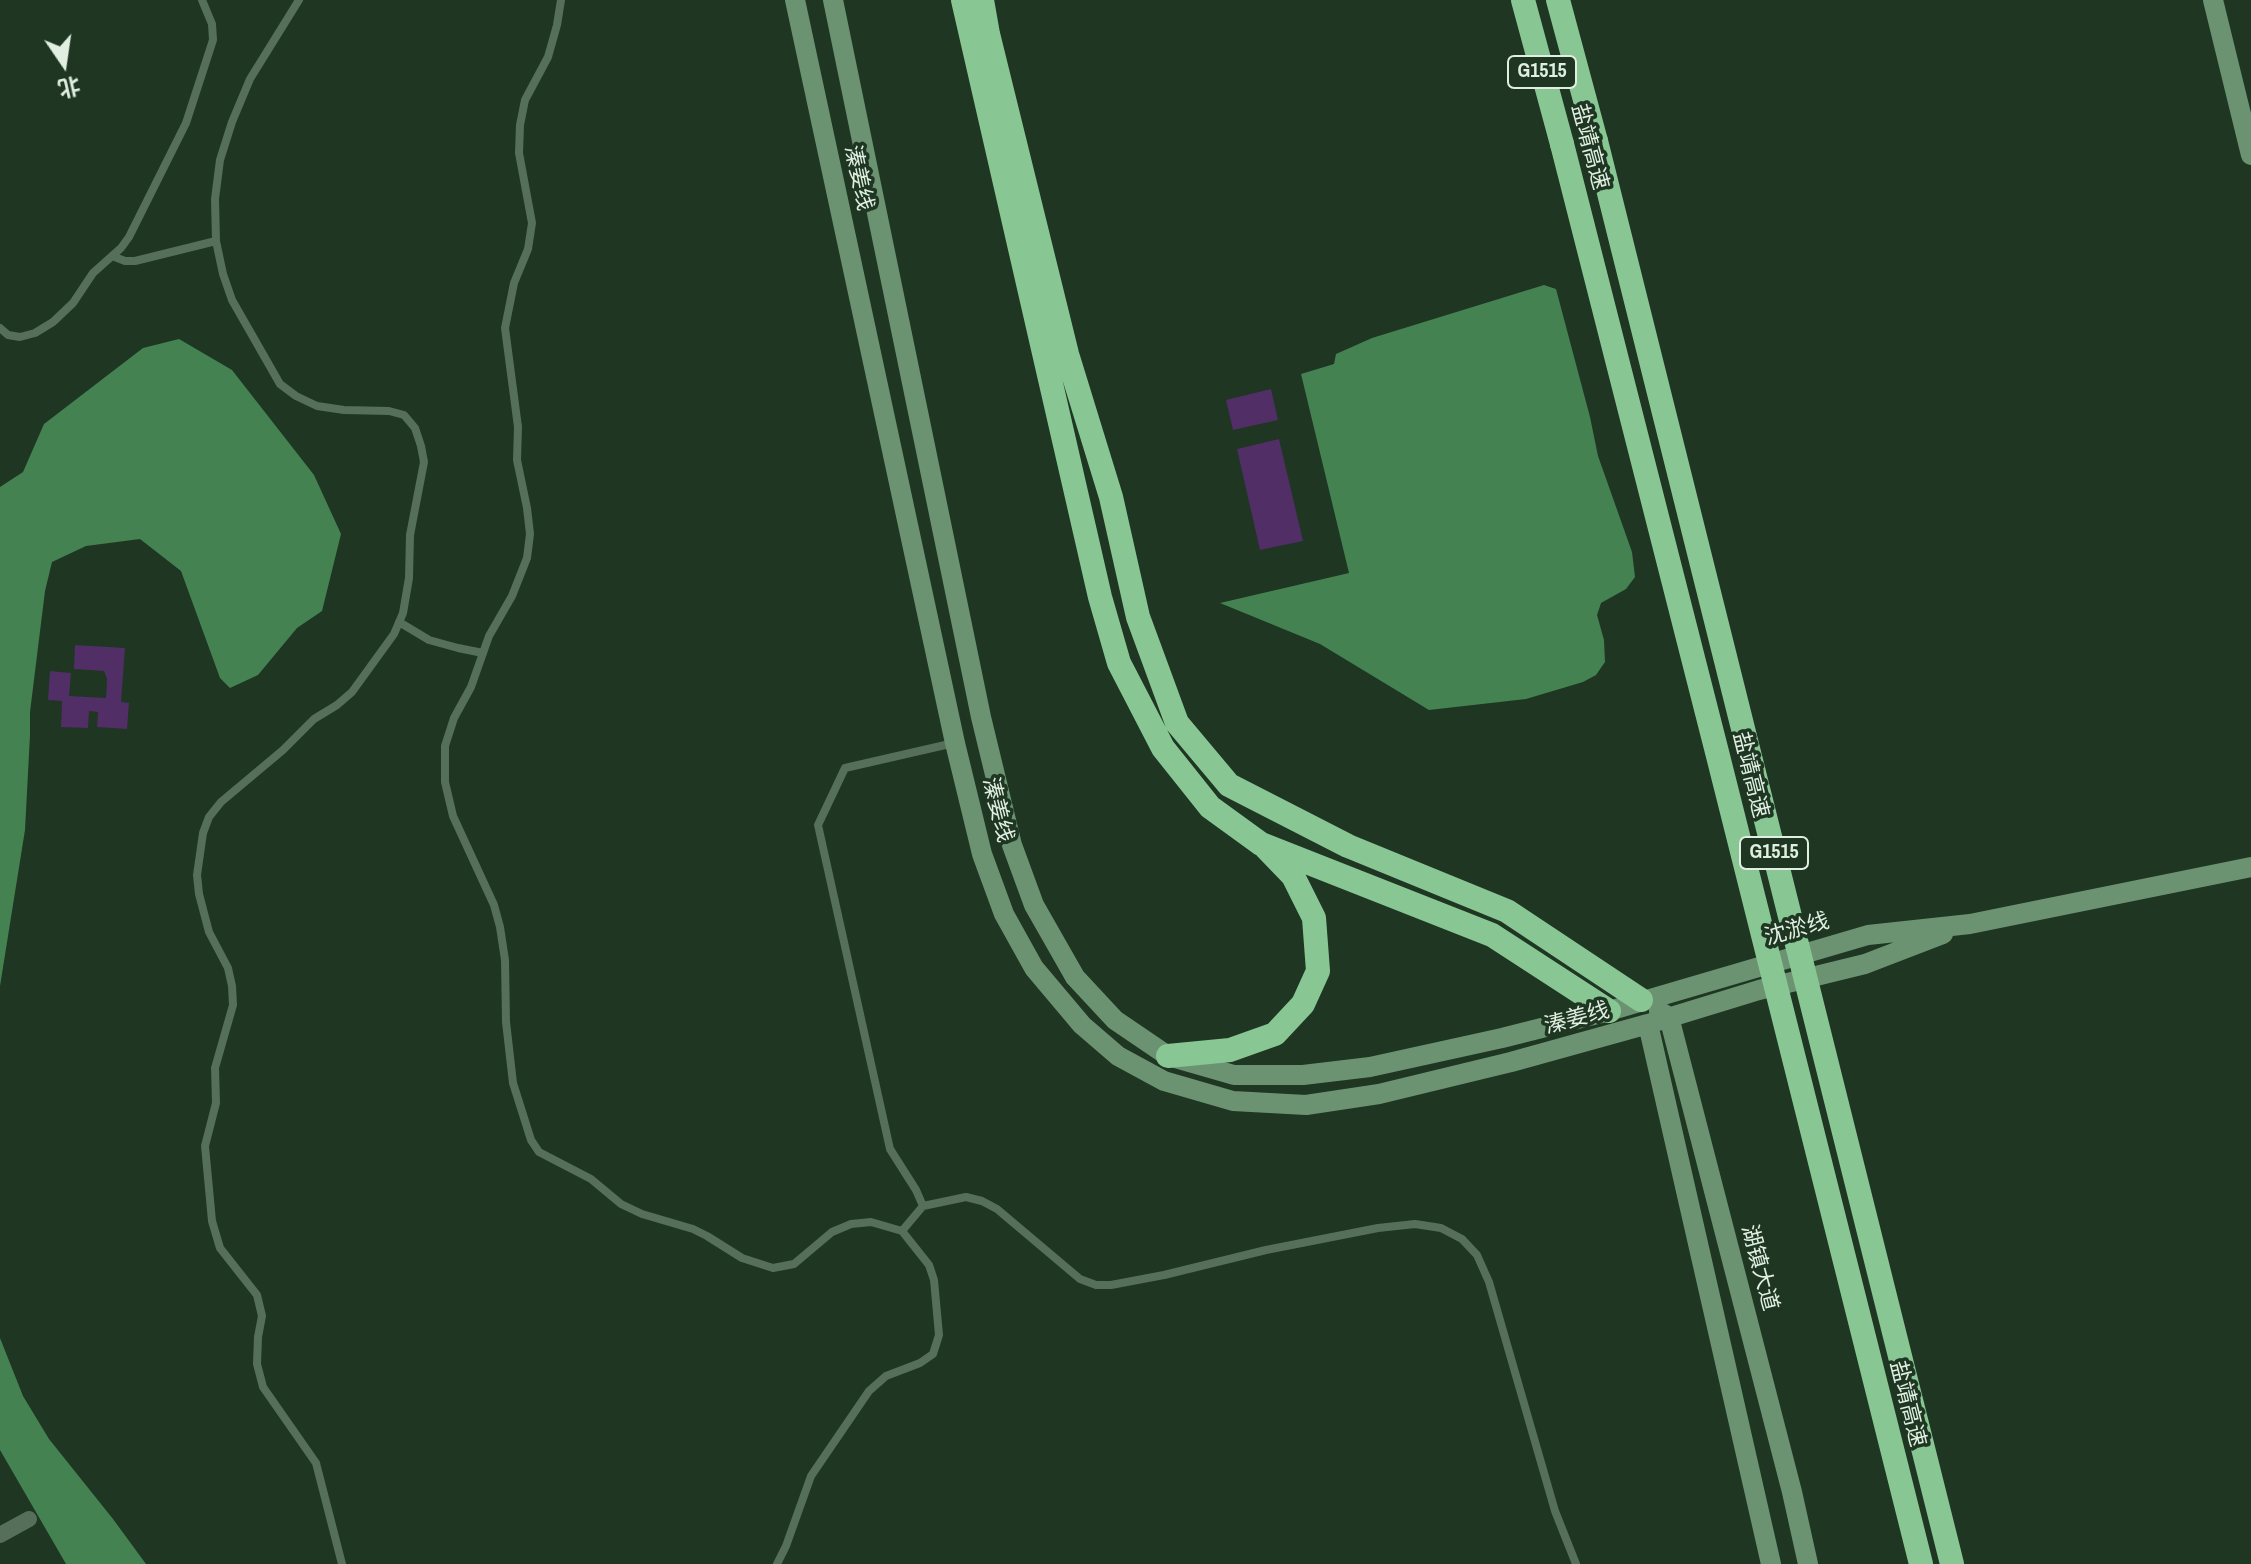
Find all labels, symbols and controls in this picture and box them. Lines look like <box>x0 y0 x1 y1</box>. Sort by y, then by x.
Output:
north arrow <box>24 24 104 104</box>
road number: G1515 <box>1508 56 1576 88</box>
text: 北 <box>55 70 84 104</box>
street label: 盐靖高速 <box>1565 101 1613 193</box>
street label: 溱姜线 <box>838 143 878 213</box>
street label: 盐靖高速 <box>1727 729 1773 821</box>
street label: 溱姜线 <box>976 775 1018 845</box>
road number: G1515 <box>1740 837 1808 869</box>
street label: 沈淤线 <box>1762 908 1832 952</box>
street label: 溱姜线 <box>1542 998 1612 1040</box>
street label: 湖镇大道 <box>1735 1222 1783 1314</box>
street label: 盐靖高速 <box>1884 1358 1930 1450</box>

